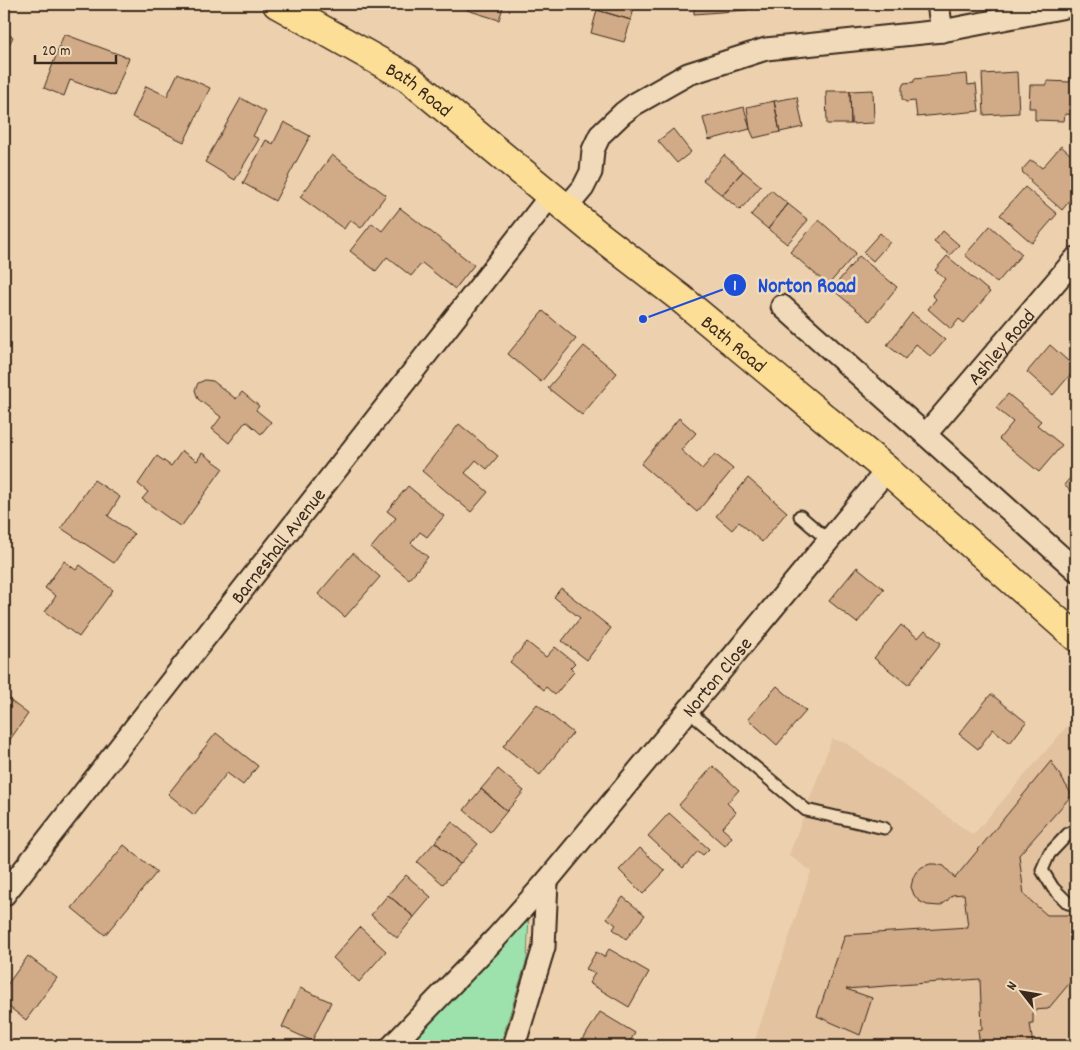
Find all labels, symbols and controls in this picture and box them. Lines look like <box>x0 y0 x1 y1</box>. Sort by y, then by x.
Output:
scale bar <box>35 32 116 64</box>
text: 20 m <box>42 41 70 63</box>
street label: Bath Road <box>380 57 457 126</box>
callout: Norton Road <box>723 267 866 303</box>
text: Norton Road <box>758 273 856 303</box>
text: 1 <box>733 276 737 298</box>
street label: Ashley Road <box>962 304 1043 393</box>
street label: Bath Road <box>694 310 771 381</box>
street label: Barneshall Avenue <box>226 483 334 611</box>
street label: Norton Close <box>677 632 760 725</box>
north arrow <box>998 968 1048 1018</box>
text: N <box>1002 978 1023 994</box>

